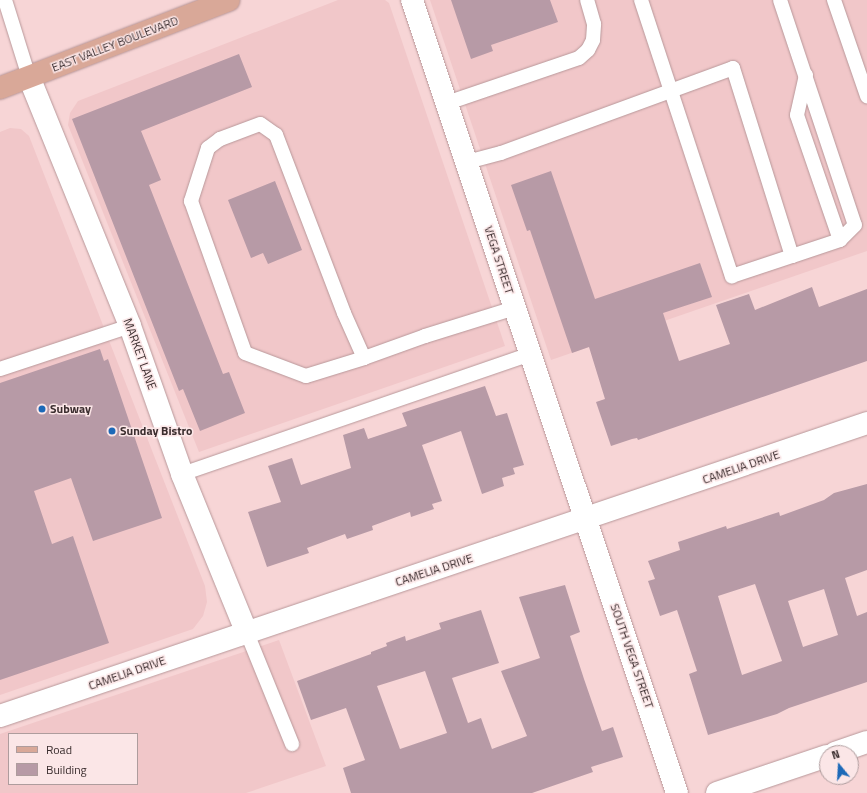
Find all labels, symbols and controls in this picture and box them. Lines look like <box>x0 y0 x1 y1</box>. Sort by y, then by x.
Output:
street label: EAST VALLEY BOULEVARD <box>50 13 180 75</box>
street label: VEGA STREET <box>481 224 517 296</box>
street label: MARKET LANE <box>120 316 160 392</box>
place label: Subway <box>50 402 91 416</box>
marker: Subway <box>37 404 47 414</box>
place label: Sunday Bistro <box>120 424 192 438</box>
marker: Sunday Bistro <box>107 426 117 436</box>
street label: CAMELIA DRIVE <box>701 447 781 487</box>
street label: CAMELIA DRIVE <box>393 551 475 589</box>
street label: SOUTH VEGA STREET <box>607 602 657 710</box>
street label: CAMELIA DRIVE <box>87 653 167 693</box>
legend <box>8 733 138 785</box>
text: Road <box>46 740 72 759</box>
north arrow <box>819 745 859 785</box>
text: N <box>830 746 842 763</box>
text: Building <box>46 760 87 779</box>

